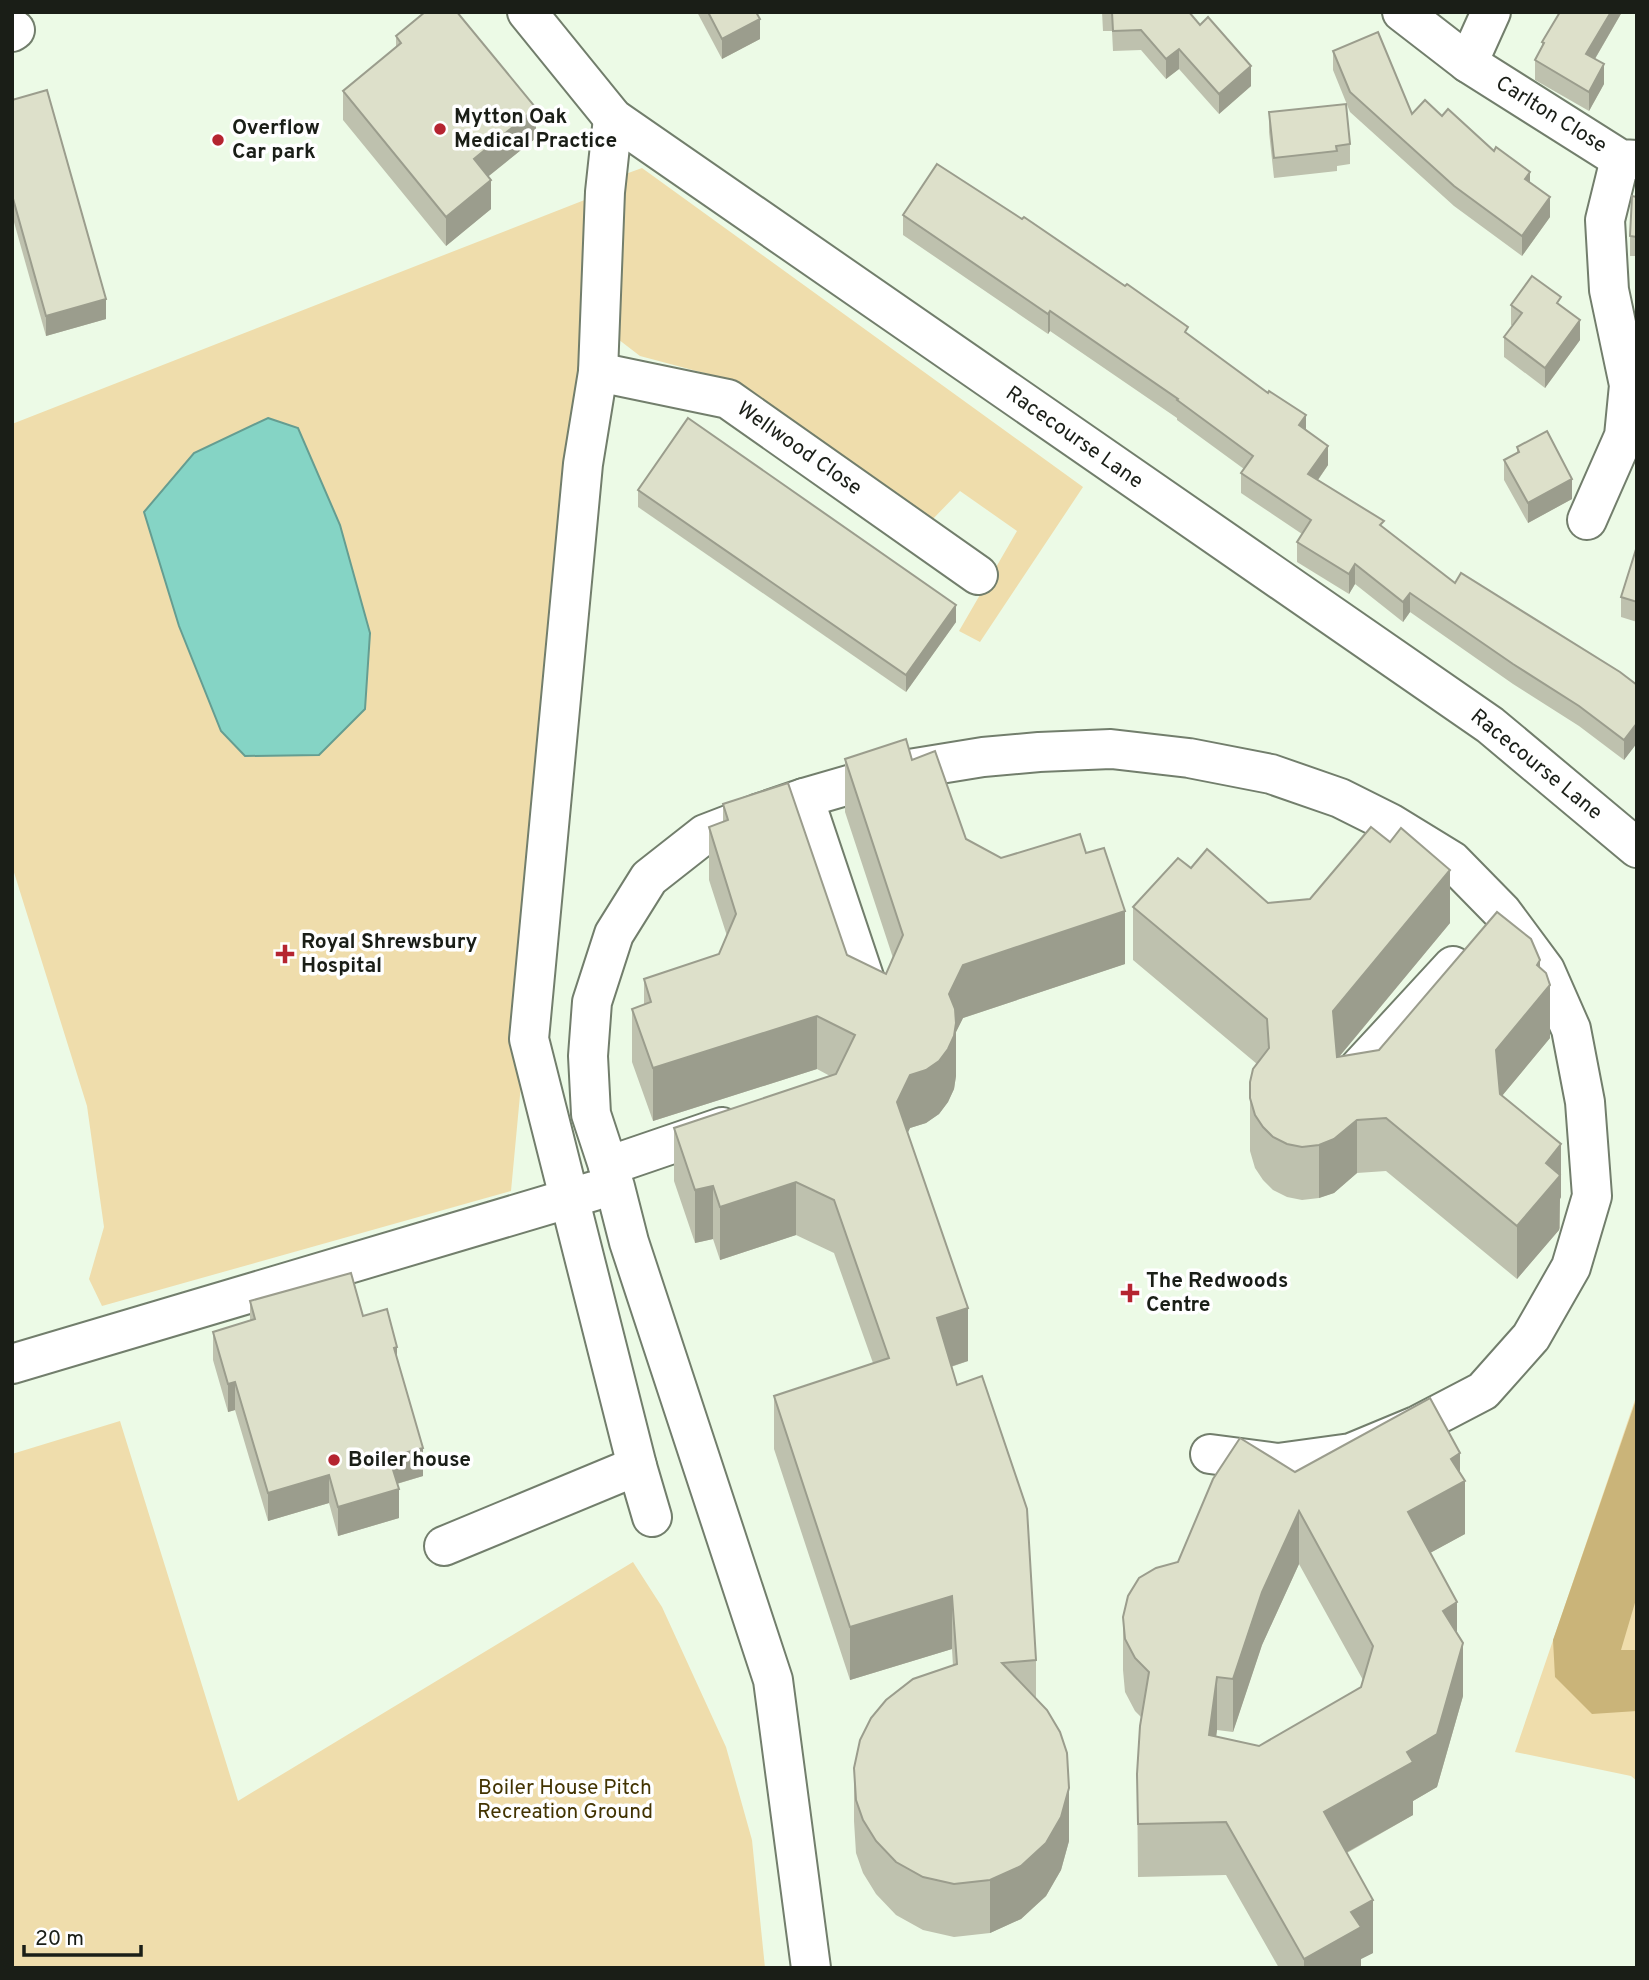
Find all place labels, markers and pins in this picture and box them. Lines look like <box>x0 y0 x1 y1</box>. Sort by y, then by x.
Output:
place label: Mytton Oak Medical Practice <box>454 104 617 155</box>
place label: Overflow Car park <box>232 115 320 166</box>
marker: Mytton Oak Medical Practice <box>432 121 448 137</box>
marker: Overflow Car park <box>210 132 226 148</box>
place label: Royal Shrewsbury Hospital <box>301 929 478 980</box>
marker: Royal Shrewsbury Hospital <box>275 944 295 964</box>
place label: The Redwoods Centre <box>1146 1268 1288 1319</box>
marker: The Redwoods Centre <box>1120 1283 1140 1303</box>
place label: Boiler house <box>348 1447 471 1474</box>
marker: Boiler house <box>326 1452 342 1468</box>

